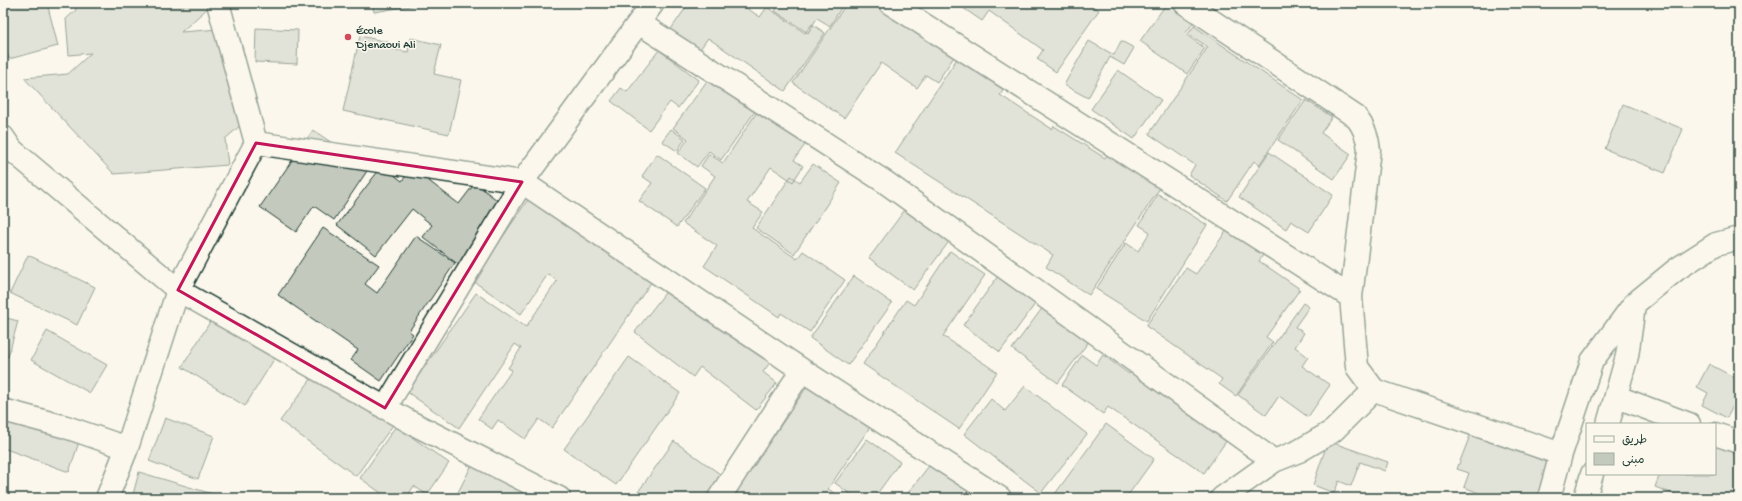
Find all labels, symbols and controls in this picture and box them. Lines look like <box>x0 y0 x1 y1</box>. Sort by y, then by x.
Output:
place label: École Djenaoui Ali <box>355 25 416 53</box>
marker: École Djenaoui Ali <box>343 32 353 42</box>
legend <box>1586 423 1716 475</box>
text: طريق <box>1622 434 1647 448</box>
text: مبنى <box>1622 454 1645 468</box>

